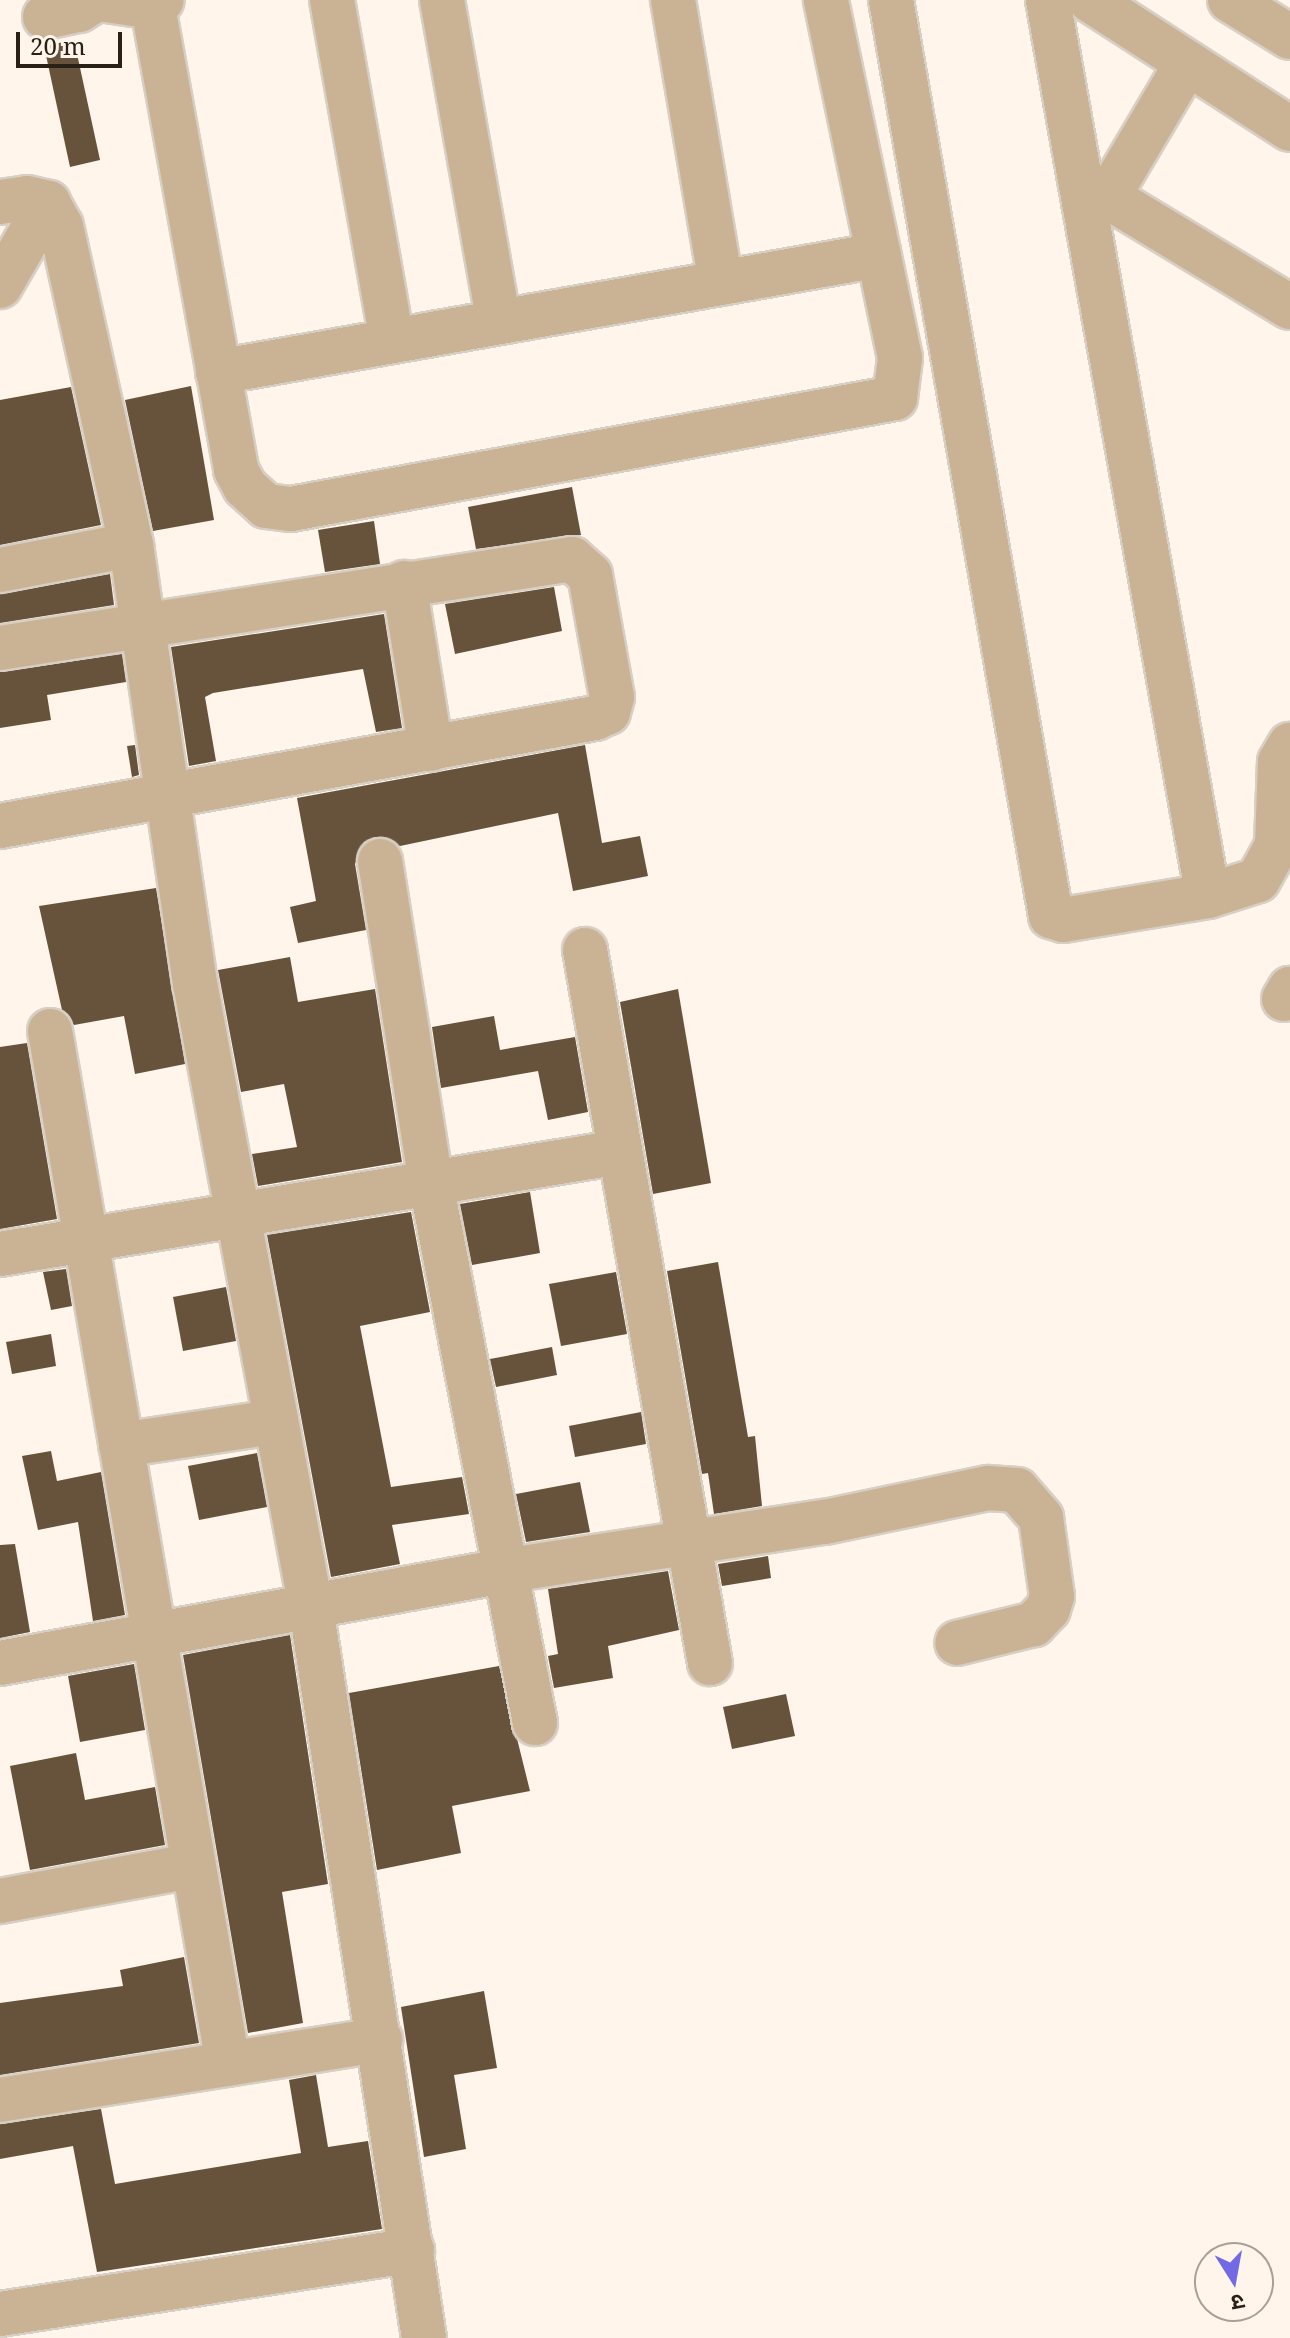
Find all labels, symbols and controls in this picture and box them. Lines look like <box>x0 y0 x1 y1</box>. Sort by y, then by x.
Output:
scale bar <box>20 16 126 66</box>
text: 20 m <box>30 29 86 62</box>
north arrow <box>1194 2242 1274 2322</box>
text: उ <box>1229 2288 1247 2320</box>

